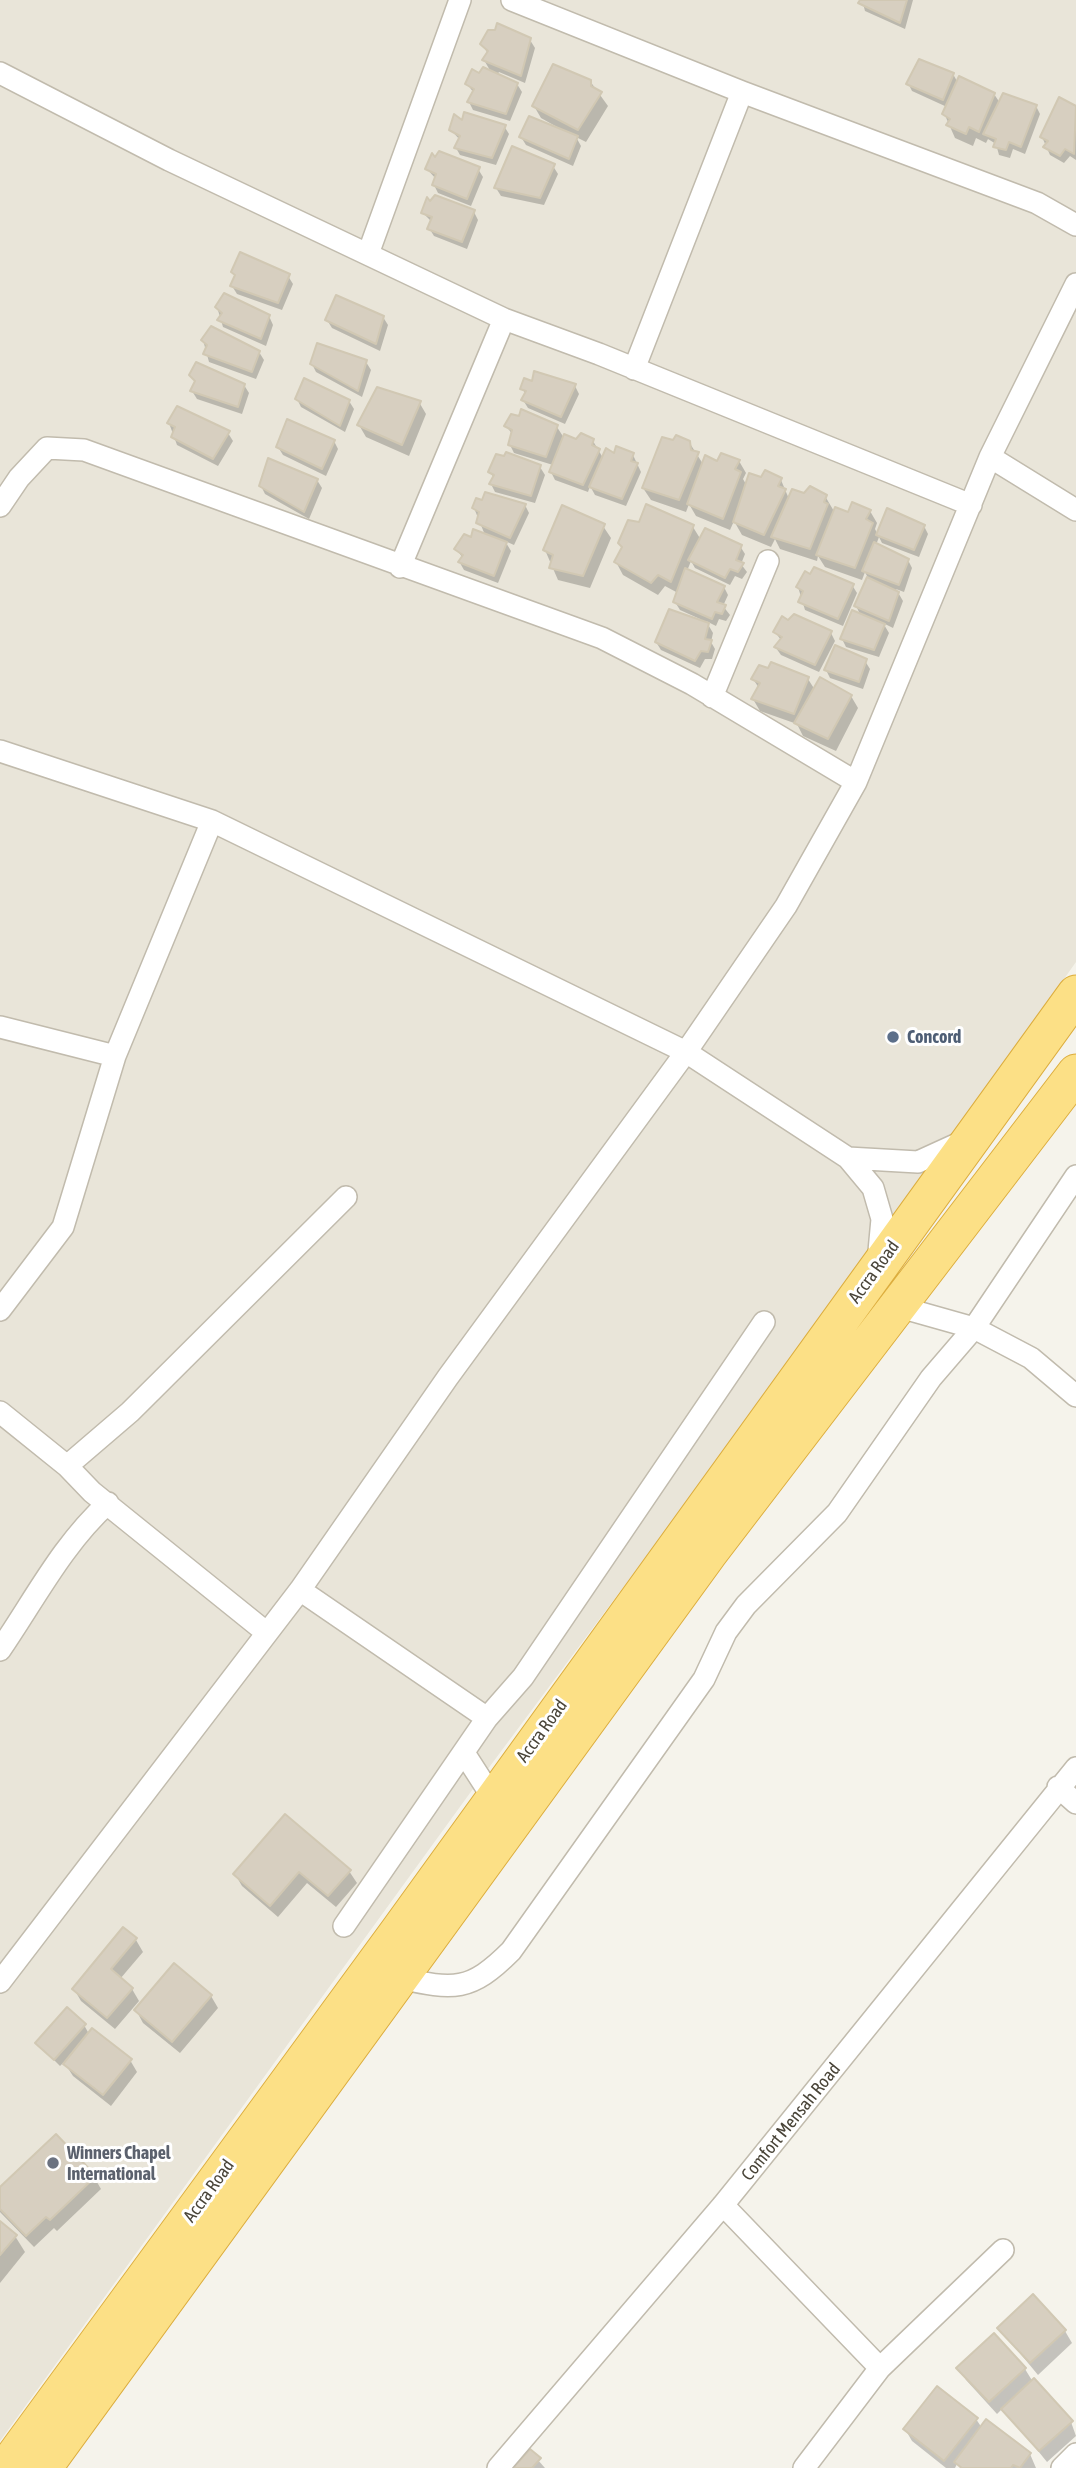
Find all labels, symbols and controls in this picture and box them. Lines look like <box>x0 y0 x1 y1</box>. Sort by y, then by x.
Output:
place label: Concord <box>907 1026 961 1048</box>
marker: Concord <box>885 1029 901 1045</box>
street label: Accra Road <box>844 1236 904 1308</box>
street label: Accra Road <box>512 1695 572 1767</box>
street label: Comfort Mensah Road <box>737 2059 845 2185</box>
place label: Winners Chapel International <box>67 2142 171 2184</box>
marker: Winners Chapel International <box>45 2155 61 2171</box>
street label: Accra Road <box>179 2155 239 2227</box>

